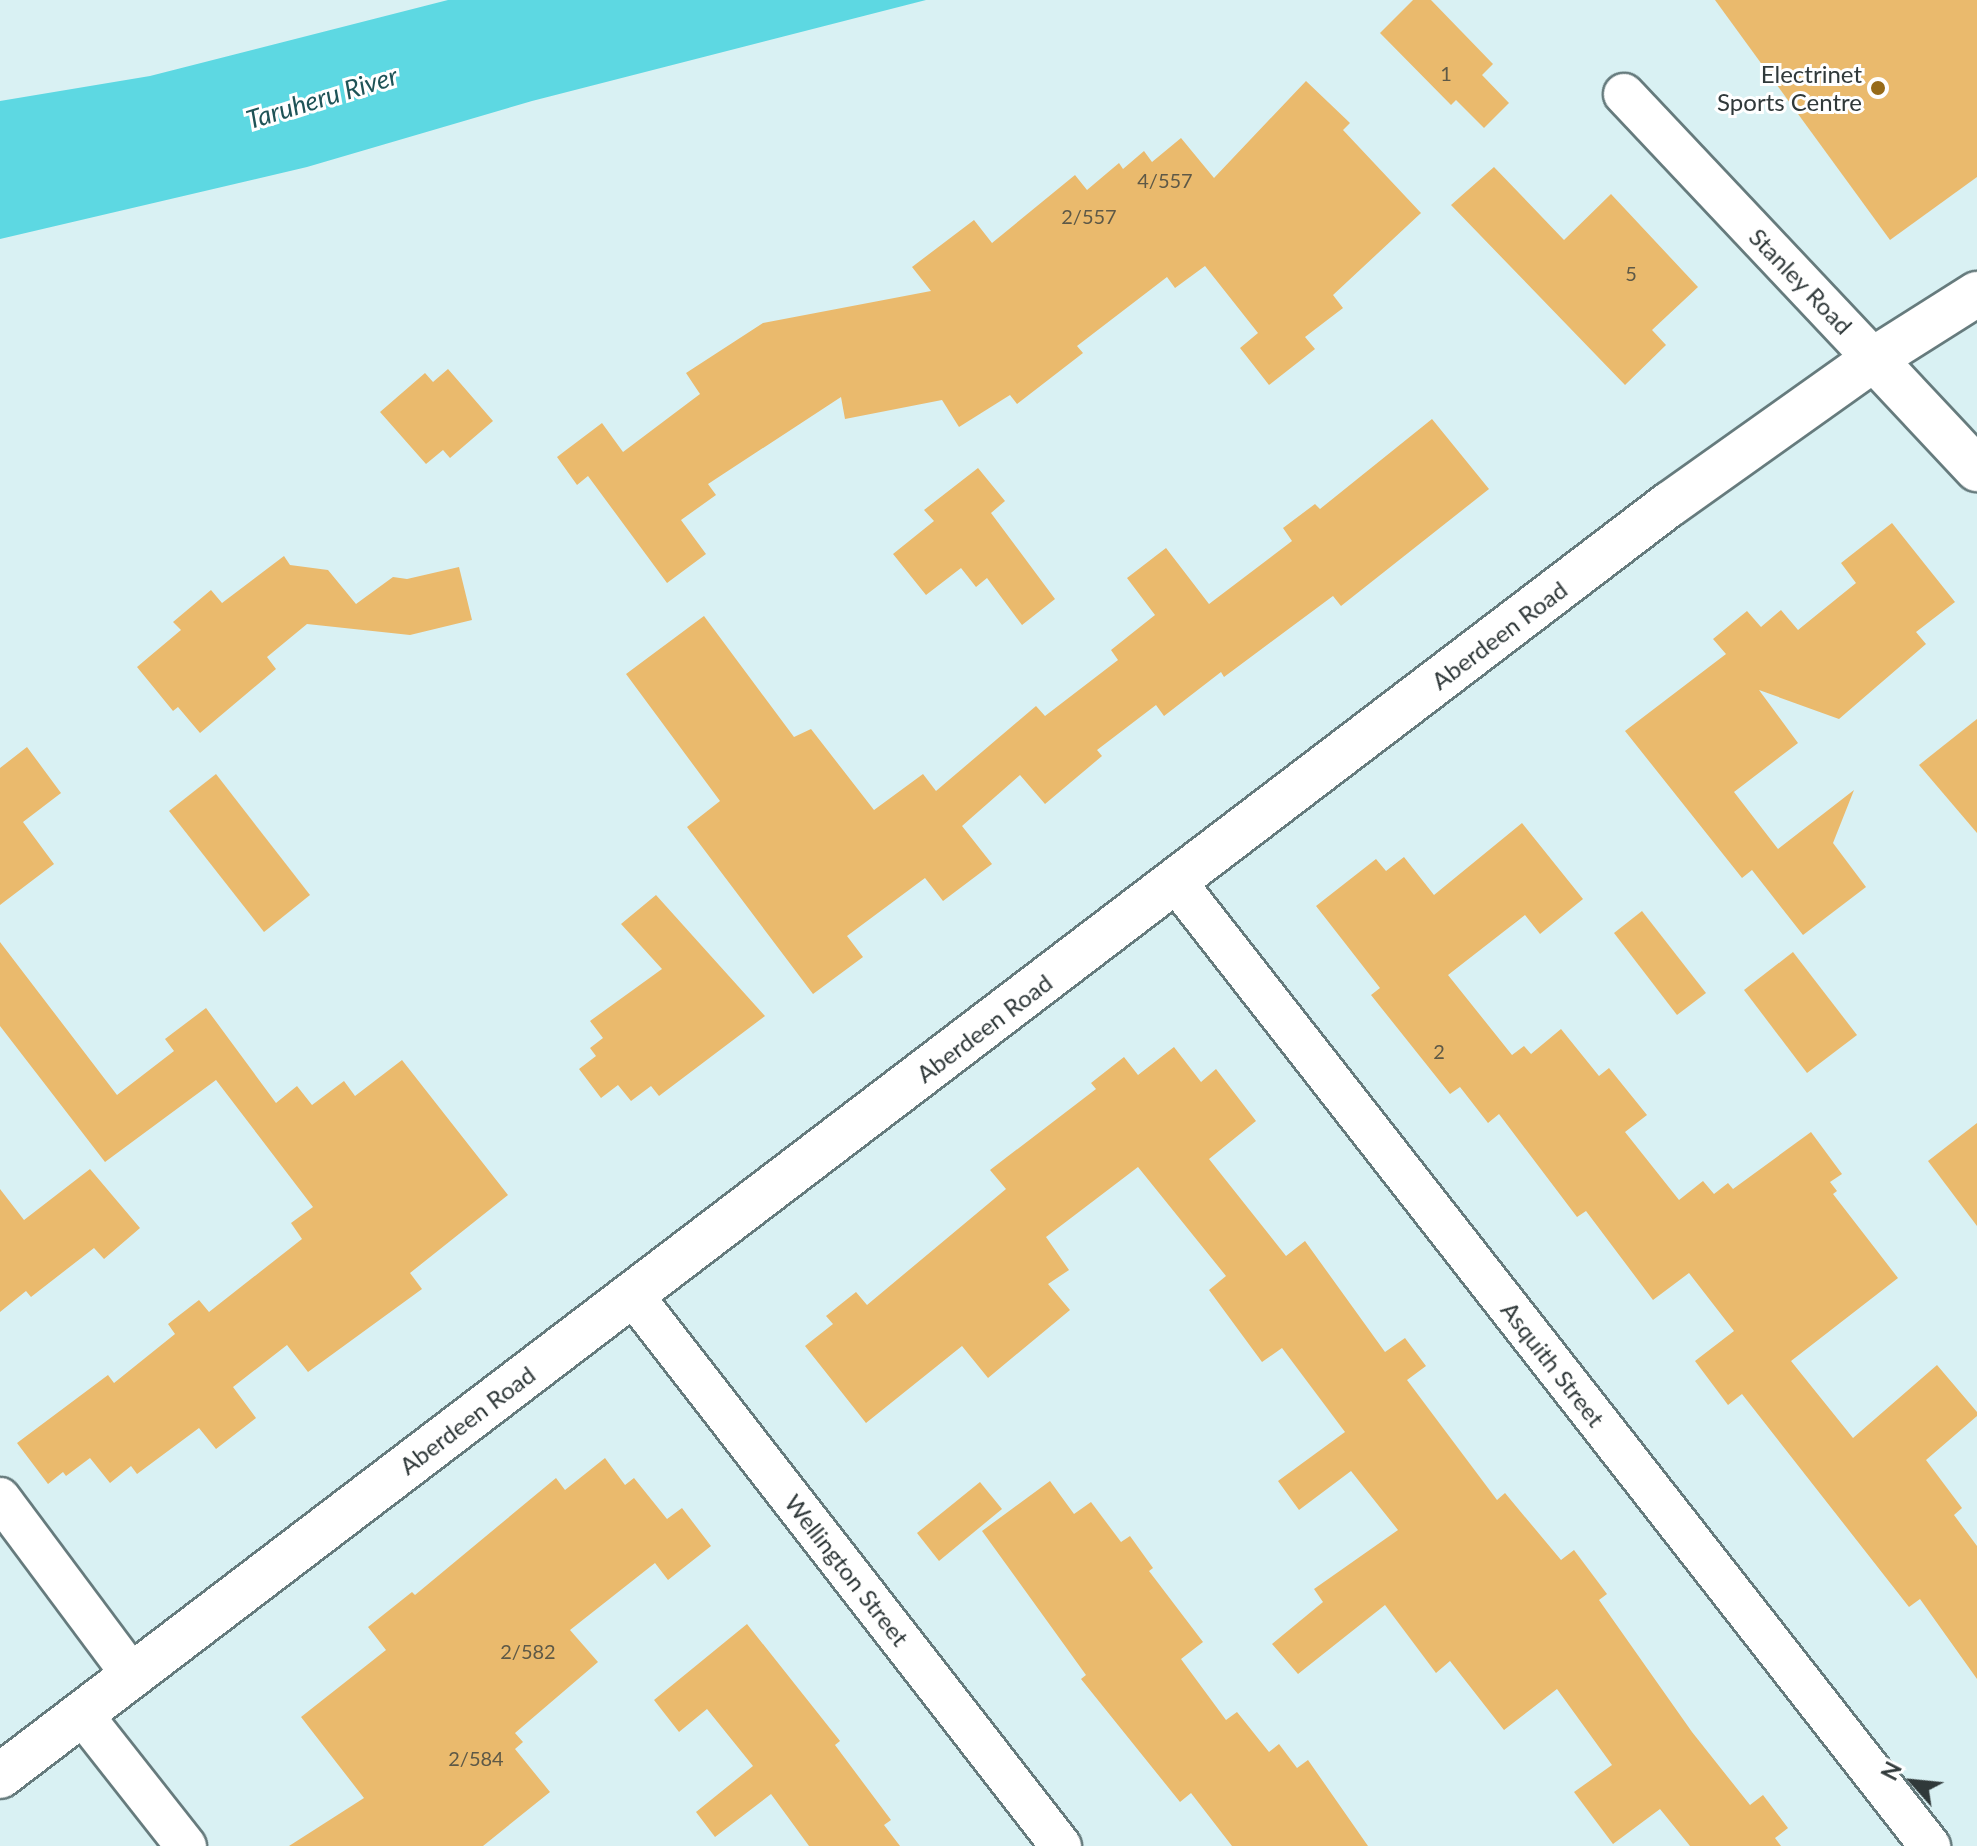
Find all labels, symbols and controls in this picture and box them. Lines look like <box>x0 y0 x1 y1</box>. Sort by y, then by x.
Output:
water label: Taruheru River <box>243 60 401 136</box>
place label: Electrinet Sports Centre <box>1717 60 1862 116</box>
house number: 1 <box>1440 61 1452 85</box>
marker: Electrinet Sports Centre <box>1869 79 1887 97</box>
house number: 4/557 <box>1137 168 1193 192</box>
house number: 2/557 <box>1061 204 1117 228</box>
street label: Stanley Road <box>1743 222 1859 340</box>
house number: 5 <box>1625 261 1637 285</box>
street label: Aberdeen Road <box>1426 575 1572 695</box>
street label: Aberdeen Road <box>911 968 1057 1088</box>
house number: 2 <box>1433 1039 1445 1063</box>
street label: Asquith Street <box>1495 1296 1611 1432</box>
street label: Aberdeen Road <box>394 1360 540 1480</box>
street label: Wellington Street <box>779 1489 915 1651</box>
house number: 2/582 <box>500 1639 556 1663</box>
north arrow <box>1873 1742 1953 1822</box>
house number: 2/584 <box>448 1746 504 1770</box>
text: N <box>1875 1757 1907 1785</box>

